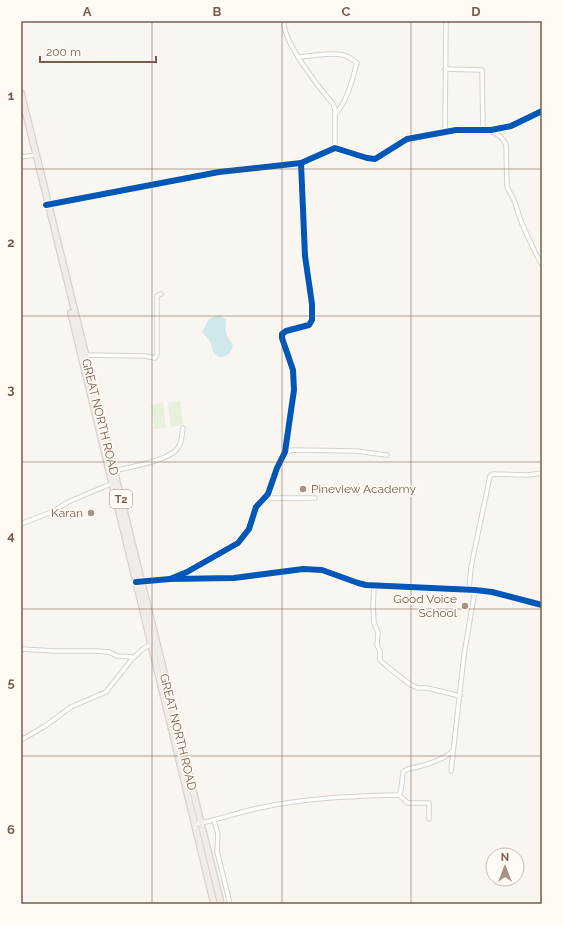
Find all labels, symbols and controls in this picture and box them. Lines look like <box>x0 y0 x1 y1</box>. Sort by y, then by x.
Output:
text: A <box>83 4 92 19</box>
text: B <box>213 4 222 19</box>
text: C <box>342 4 351 19</box>
text: D <box>471 4 481 19</box>
scale bar <box>40 38 156 64</box>
text: 200 m <box>46 45 81 59</box>
text: 1 <box>8 88 15 103</box>
text: 2 <box>7 235 15 250</box>
street label: GREAT NORTH ROAD <box>79 357 121 477</box>
text: 3 <box>7 382 15 397</box>
place label: Pineview Academy <box>311 482 416 496</box>
marker: Pineview Academy <box>298 484 308 494</box>
road number: T2 <box>110 490 132 508</box>
place label: Karan <box>51 506 83 520</box>
marker: Karan <box>86 508 96 518</box>
text: 4 <box>7 528 15 543</box>
place label: Good Voice School <box>393 592 458 620</box>
marker: Good Voice School <box>460 601 470 611</box>
street label: GREAT NORTH ROAD <box>157 672 199 792</box>
text: 5 <box>7 675 15 690</box>
text: 6 <box>7 822 15 837</box>
north arrow <box>485 847 525 887</box>
text: N <box>501 851 509 864</box>

